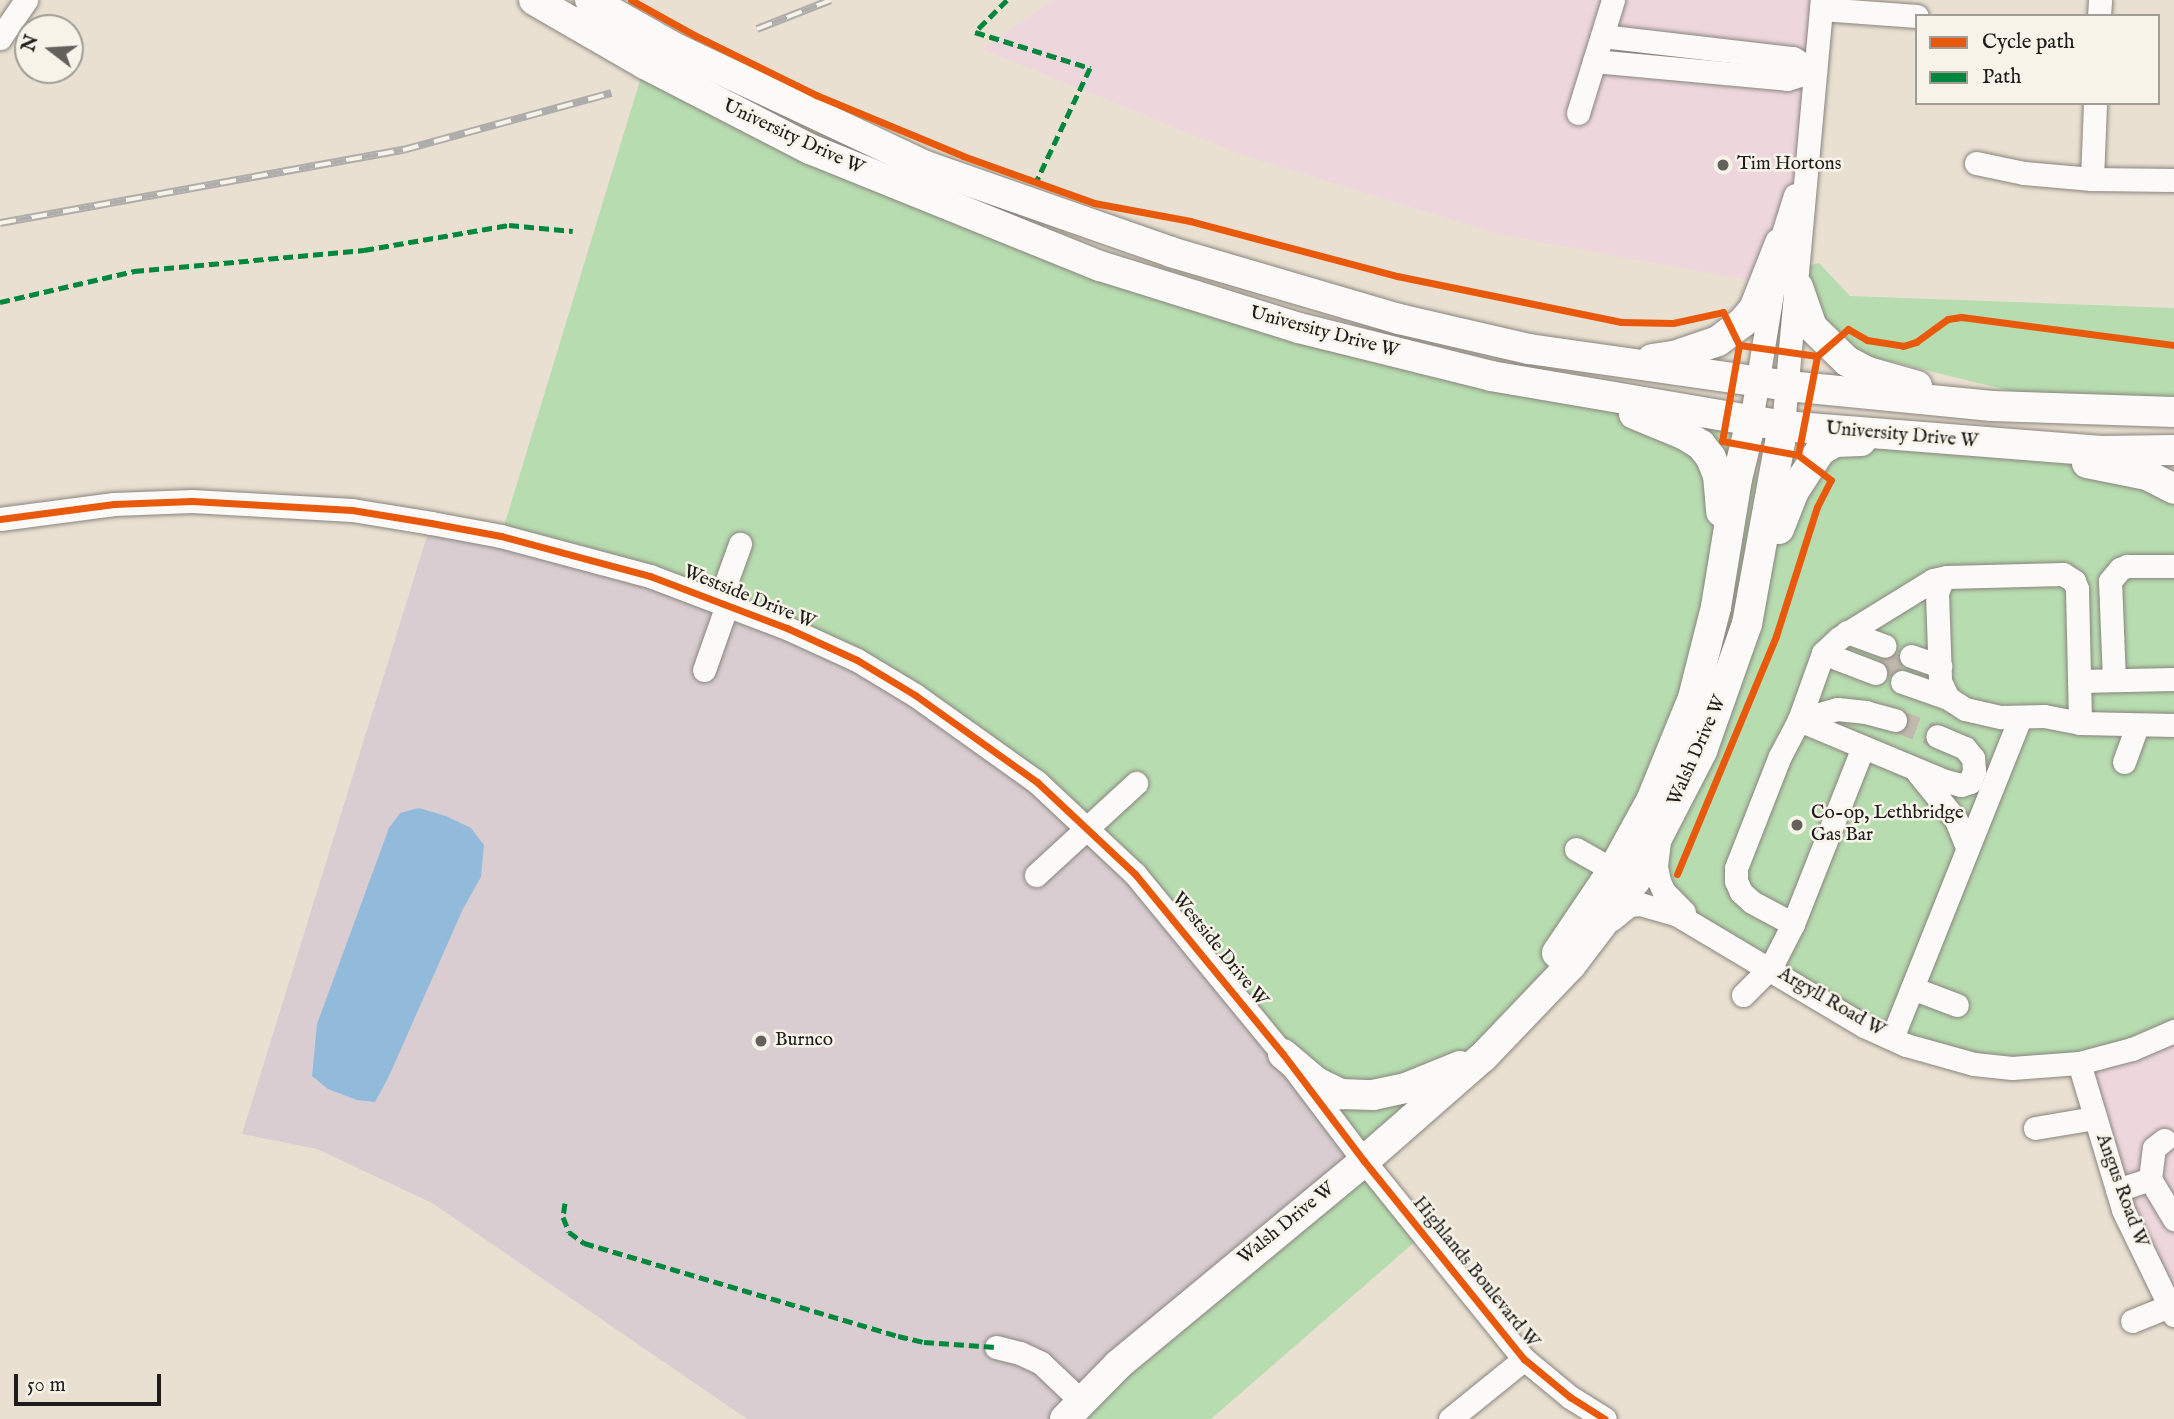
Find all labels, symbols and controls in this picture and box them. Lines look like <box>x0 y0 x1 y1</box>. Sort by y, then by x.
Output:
north arrow <box>14 14 84 84</box>
legend <box>1915 14 2160 105</box>
text: Cycle path <box>1982 29 2075 56</box>
text: N <box>17 32 45 55</box>
text: Path <box>1982 64 2021 91</box>
street label: University Drive W <box>719 95 867 181</box>
place label: Tim Hortons <box>1737 154 1841 176</box>
marker: Tim Hortons <box>1715 157 1731 173</box>
street label: University Drive W <box>1247 302 1401 364</box>
street label: University Drive W <box>1825 418 1979 454</box>
street label: Westside Drive W <box>680 561 818 635</box>
street label: Walsh Drive W <box>1664 693 1732 809</box>
place label: Co-op, Lethbridge Gas Bar <box>1811 803 1964 847</box>
marker: Co-op, Lethbridge Gas Bar <box>1789 817 1805 833</box>
street label: Westside Drive W <box>1166 888 1272 1012</box>
street label: Argyll Road W <box>1773 963 1889 1043</box>
place label: Burnco <box>775 1030 833 1052</box>
marker: Burnco <box>753 1033 769 1049</box>
street label: Angus Road W <box>2090 1131 2152 1251</box>
street label: Walsh Drive W <box>1234 1178 1340 1270</box>
street label: Highlands Boulevard W <box>1407 1193 1543 1353</box>
scale bar <box>18 1360 164 1404</box>
text: 50 m <box>27 1372 66 1399</box>

